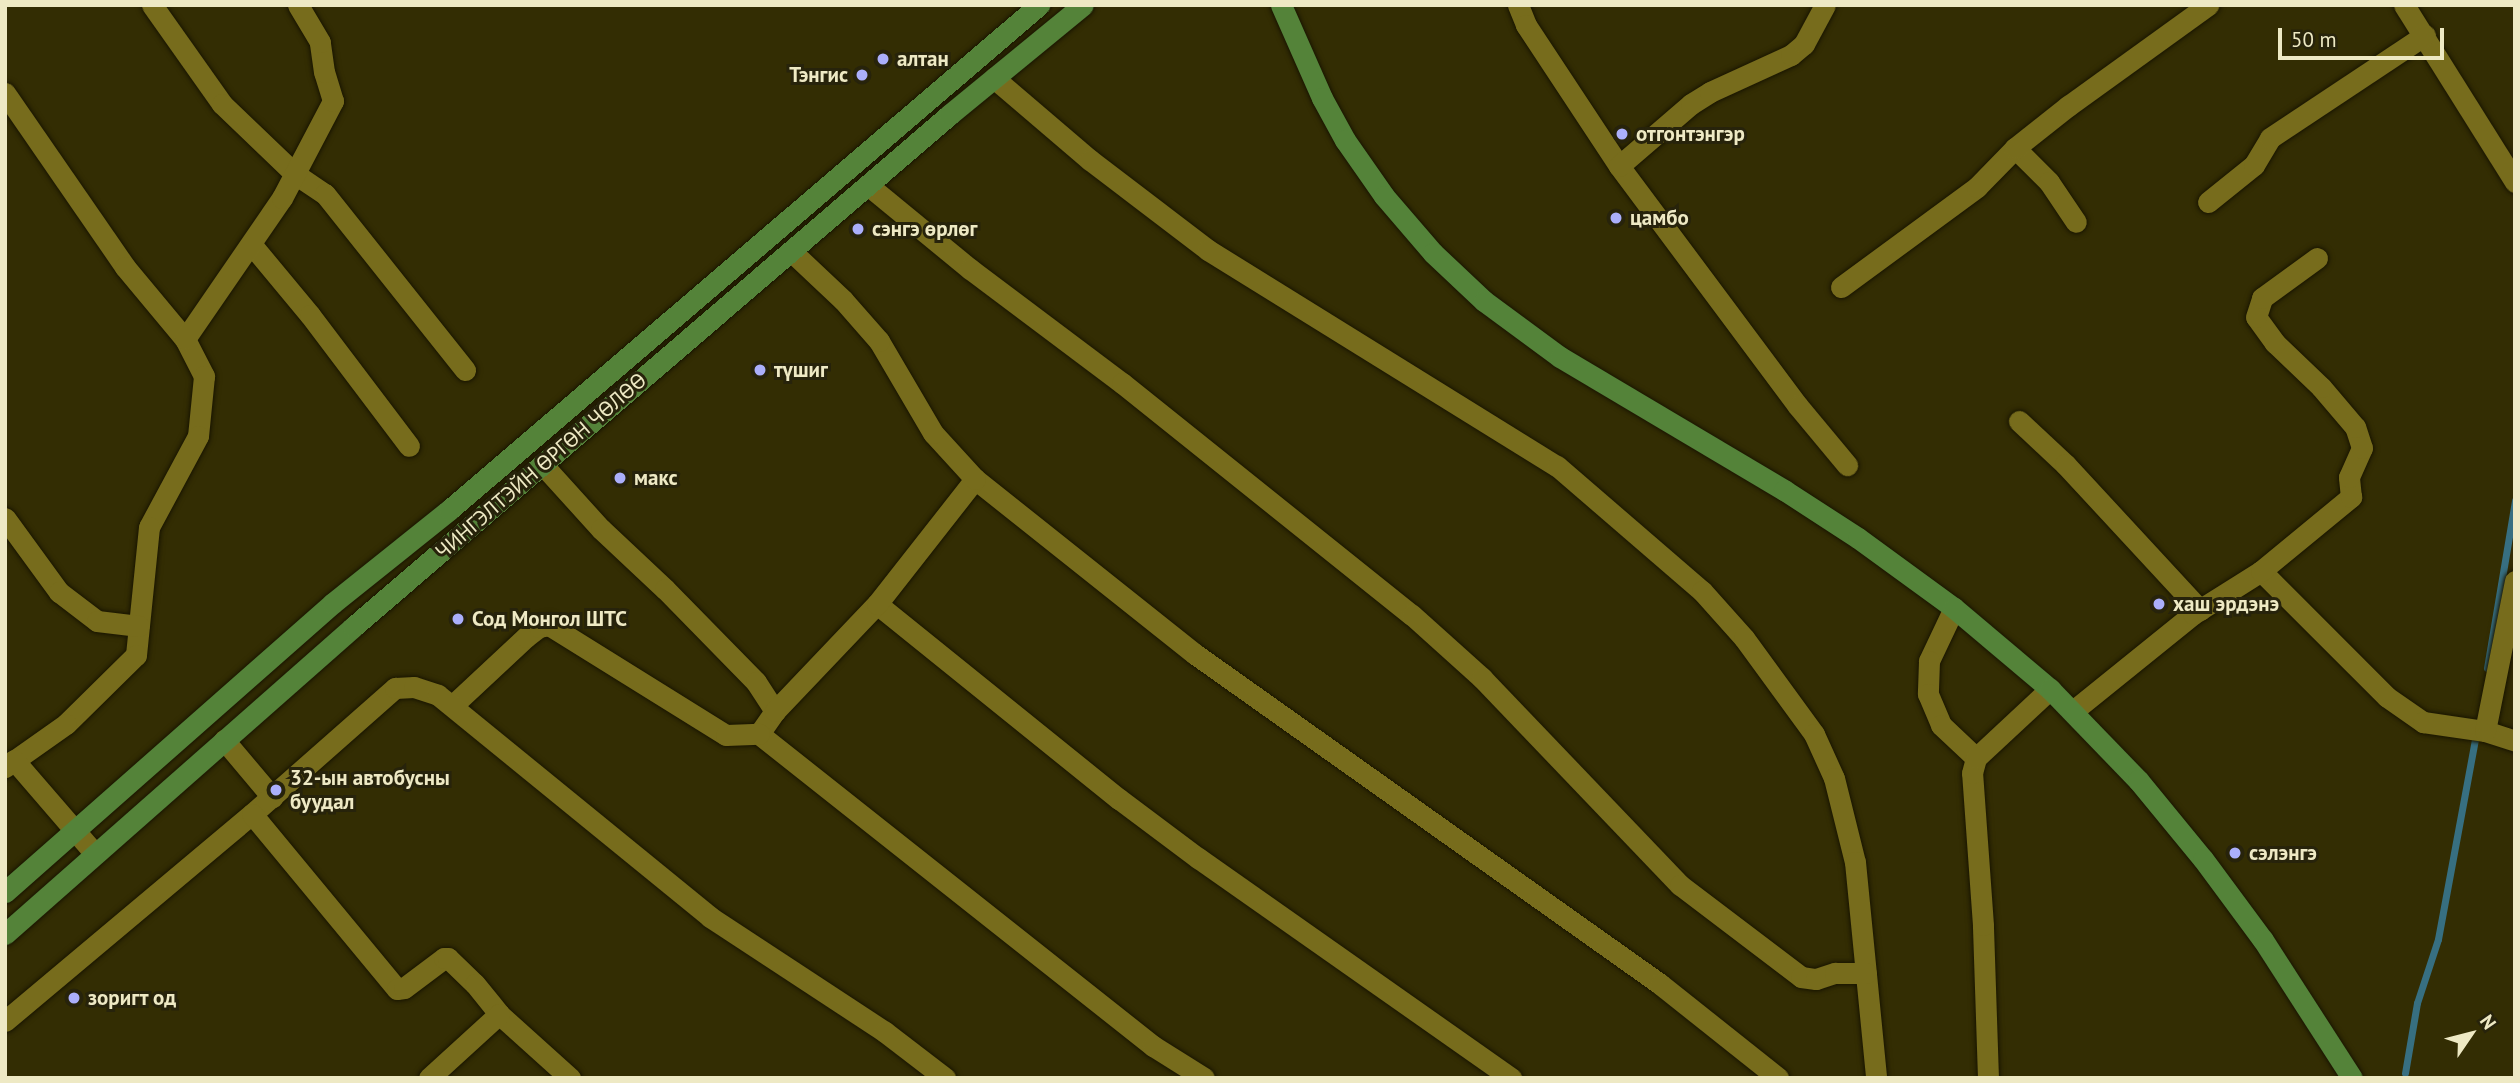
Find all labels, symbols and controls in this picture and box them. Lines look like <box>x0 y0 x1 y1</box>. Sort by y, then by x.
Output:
scale bar <box>2282 14 2448 58</box>
text: 50 m <box>2291 26 2337 53</box>
place label: алтан <box>897 46 949 72</box>
marker: алтан <box>875 51 891 67</box>
place label: Тэнгис <box>789 62 848 88</box>
marker: Тэнгис <box>854 67 870 83</box>
place label: отгонтэнгэр <box>1636 121 1745 147</box>
marker: отгонтэнгэр <box>1614 126 1630 142</box>
place label: цамбо <box>1630 205 1689 231</box>
marker: цамбо <box>1608 210 1624 226</box>
place label: сэнгэ өрлөг <box>872 216 977 242</box>
marker: сэнгэ өрлөг <box>850 221 866 237</box>
place label: түшиг <box>774 357 828 383</box>
marker: түшиг <box>752 362 768 378</box>
street label: ЧИНГЭЛТЭЙН ӨРГӨН ЧӨЛӨӨ <box>430 368 652 564</box>
place label: макс <box>634 465 677 491</box>
marker: макс <box>612 470 628 486</box>
place label: хаш эрдэнэ <box>2173 591 2279 617</box>
marker: хаш эрдэнэ <box>2151 596 2167 612</box>
place label: Сод Монгол ШТС <box>472 606 627 632</box>
marker: Сод Монгол ШТС <box>450 611 466 627</box>
place label: 32-ын автобусны буудал <box>290 765 450 815</box>
marker: 32-ын автобусны буудал <box>268 782 284 798</box>
place label: сэлэнгэ <box>2249 840 2317 866</box>
marker: сэлэнгэ <box>2227 845 2243 861</box>
place label: зоригт од <box>88 985 177 1011</box>
marker: зоригт од <box>66 990 82 1006</box>
north arrow <box>2436 999 2506 1069</box>
text: N <box>2475 1010 2502 1034</box>

